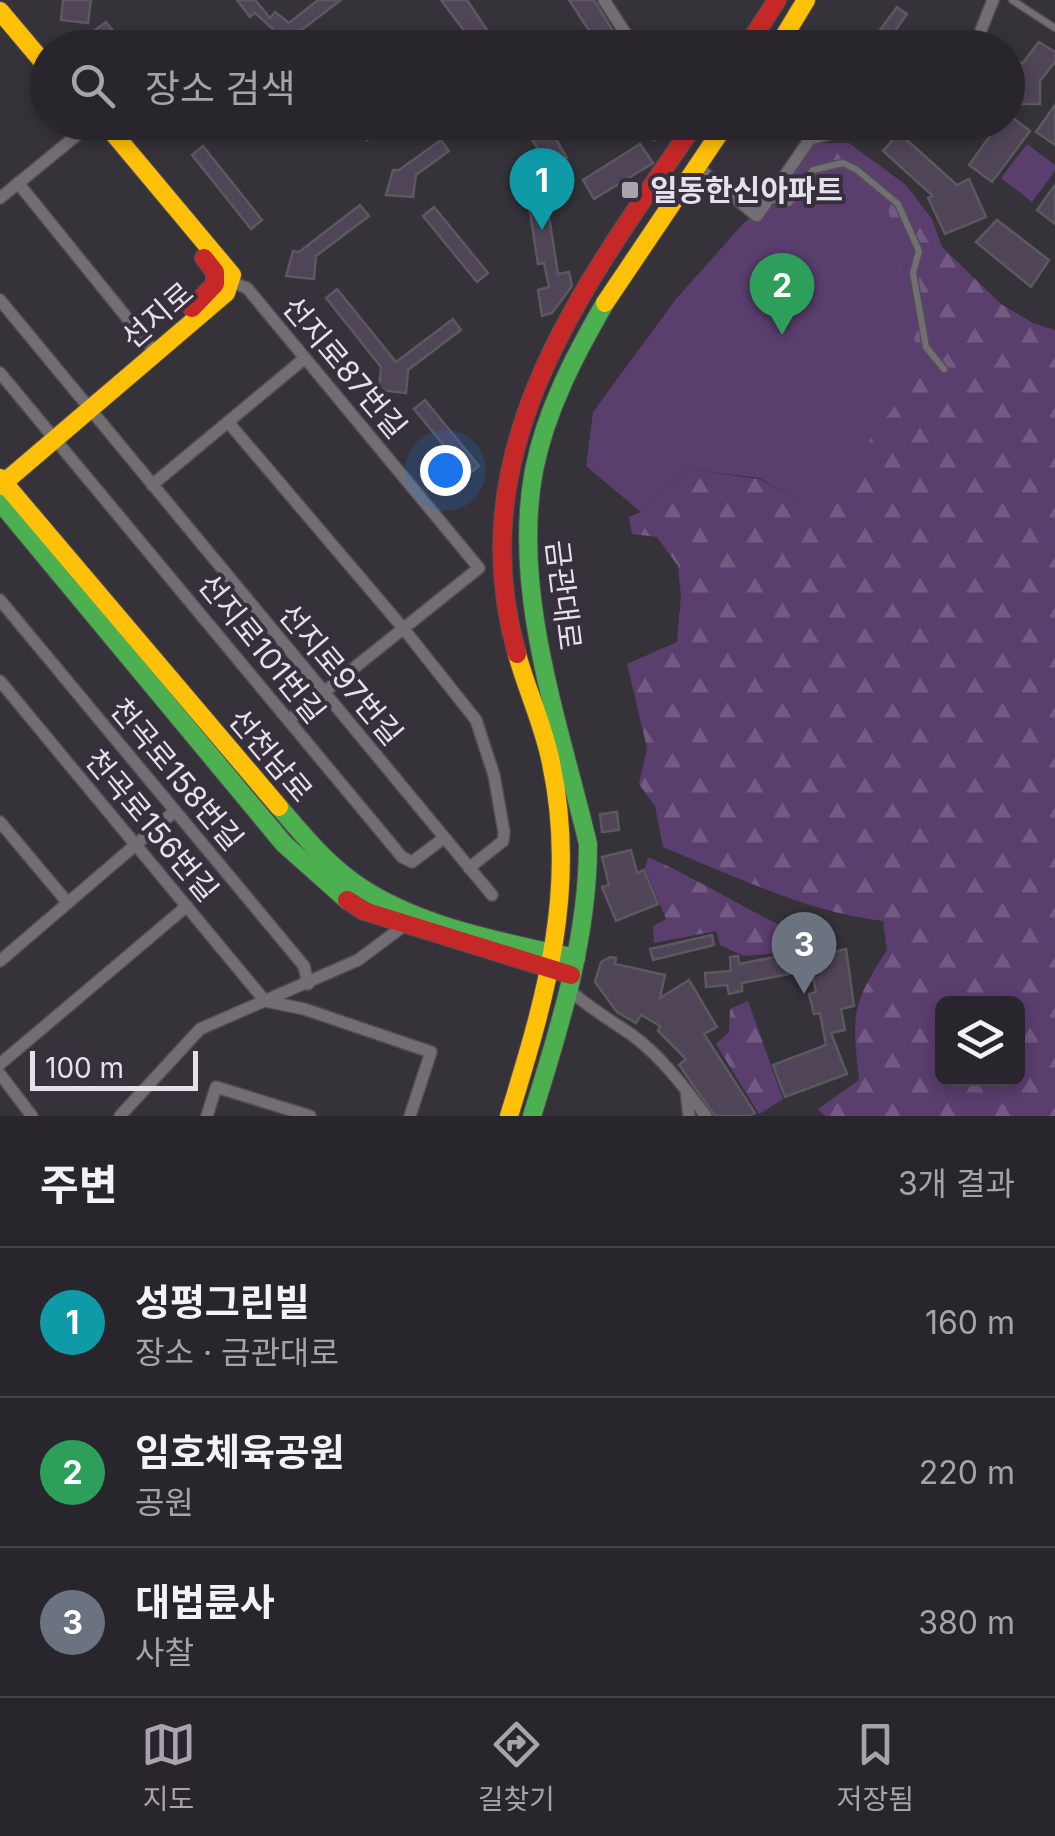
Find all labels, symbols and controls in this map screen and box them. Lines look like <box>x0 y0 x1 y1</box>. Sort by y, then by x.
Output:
search box <box>30 30 1025 140</box>
icon: search <box>65 58 120 113</box>
text: 장소 검색 <box>145 65 296 111</box>
pin: 1 <box>510 148 574 230</box>
place label: 일동한신아파트 <box>650 172 843 208</box>
marker: 일동한신아파트 <box>619 179 641 201</box>
pin: 2 <box>750 252 814 335</box>
street label: 선지로 <box>114 274 200 356</box>
street label: 선지로87번길 <box>275 289 415 445</box>
your location <box>420 445 471 496</box>
street label: 금관대로 <box>539 538 589 652</box>
street label: 선지로101번길 <box>191 566 333 730</box>
street label: 선지로97번길 <box>272 596 410 752</box>
street label: 천곡로158번길 <box>103 691 251 857</box>
street label: 선천남로 <box>222 701 320 809</box>
street label: 천곡로156번길 <box>78 742 226 908</box>
pin: 3 <box>772 912 836 994</box>
map controls <box>935 996 1025 1086</box>
button: layers <box>935 996 1025 1086</box>
scale bar <box>30 1046 198 1090</box>
text: 100 m <box>45 1051 124 1085</box>
text: 주변 <box>40 1159 117 1210</box>
text: 3개 결과 <box>898 1164 1015 1203</box>
text: 성평그린빌 <box>135 1279 310 1325</box>
text: 1 <box>66 1303 79 1342</box>
text: 160 m <box>925 1303 1015 1342</box>
text: 장소 · 금관대로 <box>135 1333 339 1372</box>
text: 임호체육공원 <box>135 1429 345 1475</box>
text: 2 <box>62 1453 83 1492</box>
text: 220 m <box>919 1453 1015 1492</box>
text: 공원 <box>135 1483 194 1522</box>
text: 대법륜사 <box>135 1579 275 1625</box>
text: 3 <box>62 1603 83 1642</box>
text: 380 m <box>918 1603 1015 1642</box>
text: 사찰 <box>135 1633 194 1672</box>
tab: 지도 <box>141 1717 196 1817</box>
tab: 길찾기 <box>478 1717 555 1817</box>
tab: 저장됨 <box>837 1717 914 1817</box>

